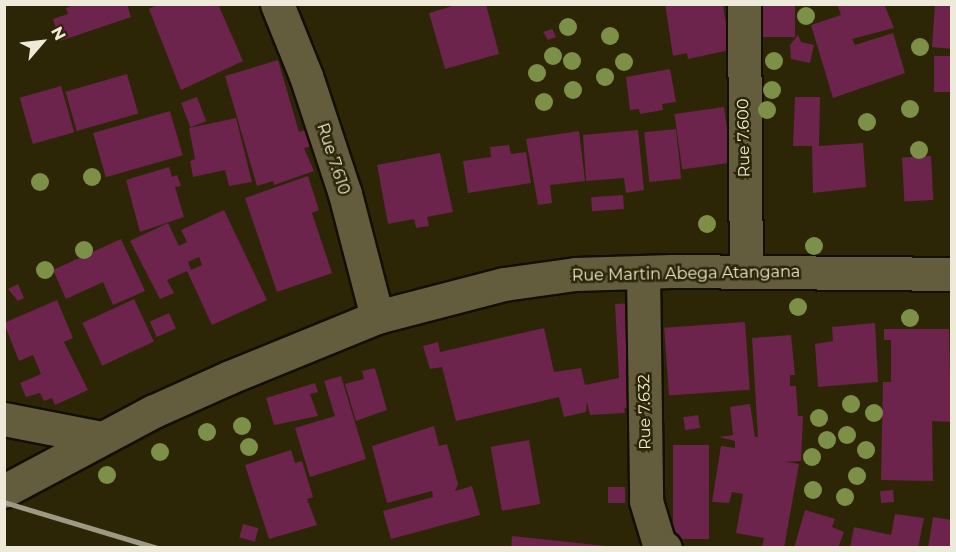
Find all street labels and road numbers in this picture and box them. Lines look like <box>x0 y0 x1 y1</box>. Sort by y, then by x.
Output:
street label: Rue 7.600 <box>734 98 754 178</box>
street label: Rue 7.610 <box>312 121 354 197</box>
street label: Rue Martin Abega Atangana <box>572 262 800 286</box>
street label: Rue 7.632 <box>635 374 655 450</box>

